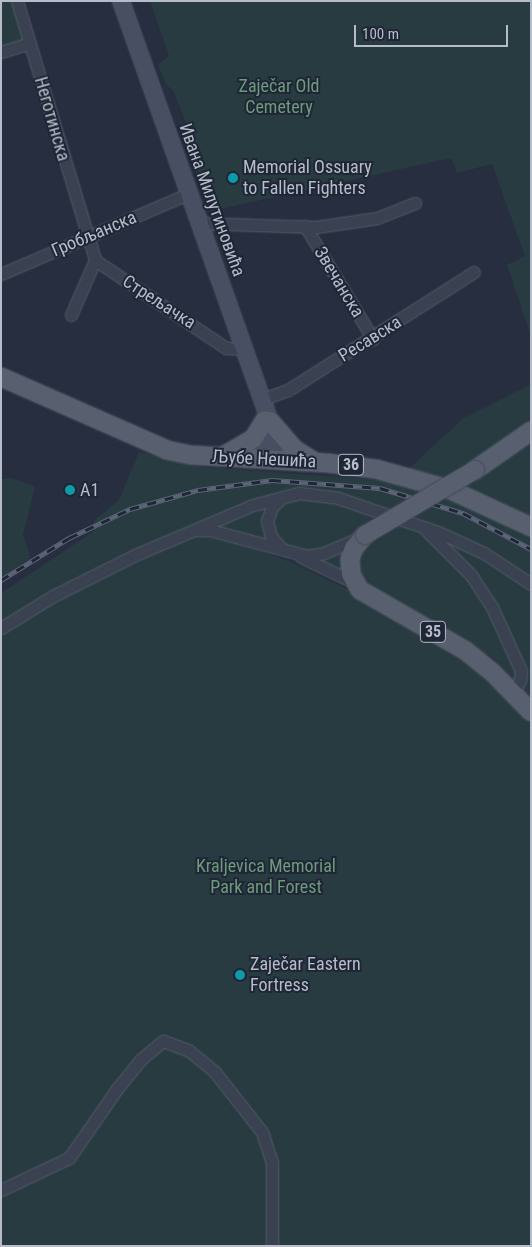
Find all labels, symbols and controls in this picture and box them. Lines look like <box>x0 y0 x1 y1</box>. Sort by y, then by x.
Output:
scale bar <box>357 15 511 47</box>
text: 100 m <box>362 25 399 43</box>
street label: Неготинска <box>30 74 74 164</box>
park label: Zaječar Old Cemetery <box>239 76 319 118</box>
street label: Ивана Милутиновића <box>174 121 250 279</box>
place label: Memorial Ossuary to Fallen Fighters <box>243 157 372 200</box>
marker: Memorial Ossuary to Fallen Fighters <box>227 172 239 184</box>
street label: Гробљанска <box>48 206 140 262</box>
street label: Звечанска <box>309 243 369 321</box>
street label: Стрељачка <box>118 270 200 334</box>
street label: Ресавска <box>335 311 405 367</box>
street label: Љубе Нешића <box>211 445 317 473</box>
road number: 36 <box>337 452 365 478</box>
place label: A1 <box>80 479 99 501</box>
marker: A1 <box>64 484 76 496</box>
road number: 35 <box>419 618 447 646</box>
park label: Kraljevica Memorial Park and Forest <box>196 856 336 899</box>
place label: Zaječar Eastern Fortress <box>250 954 361 996</box>
marker: Zaječar Eastern Fortress <box>234 969 246 981</box>

